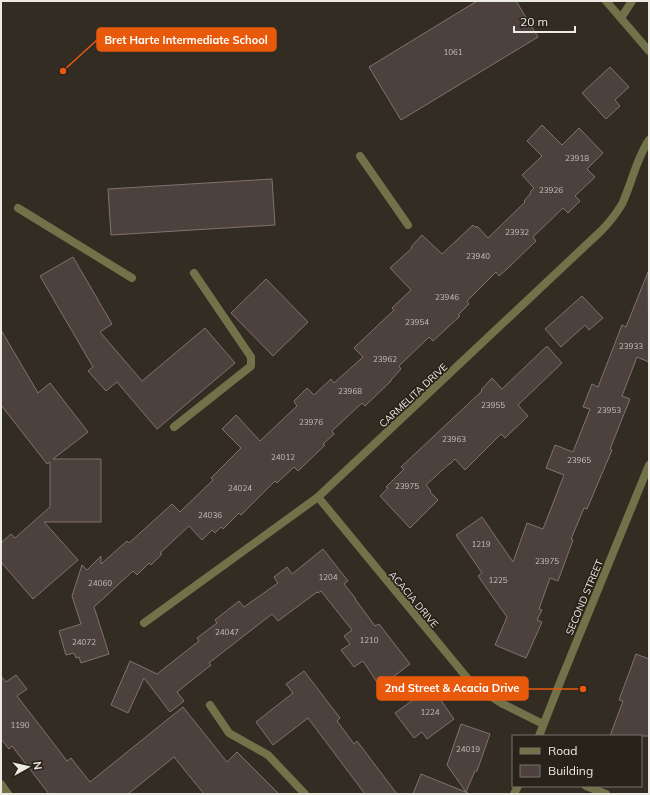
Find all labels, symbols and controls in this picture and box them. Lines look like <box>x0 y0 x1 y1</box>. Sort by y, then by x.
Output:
scale bar <box>514 8 575 34</box>
text: 20 m <box>520 14 548 29</box>
callout: Bret Harte Intermediate School <box>97 28 276 51</box>
text: Bret Harte Intermediate School <box>104 33 268 47</box>
house number: 1061 <box>443 47 463 57</box>
house number: 23918 <box>565 153 589 163</box>
house number: 23926 <box>539 185 563 195</box>
house number: 23932 <box>505 227 529 237</box>
house number: 23940 <box>466 251 490 261</box>
house number: 23946 <box>435 292 459 302</box>
house number: 23954 <box>405 317 429 327</box>
house number: 23933 <box>619 341 643 351</box>
house number: 23962 <box>373 354 397 364</box>
street label: CARMELITA DRIVE <box>377 360 450 430</box>
house number: 23968 <box>338 386 362 396</box>
house number: 23955 <box>481 400 505 410</box>
house number: 23953 <box>597 405 621 415</box>
house number: 23976 <box>299 417 323 427</box>
house number: 23963 <box>442 434 466 444</box>
house number: 24012 <box>271 452 295 462</box>
house number: 23965 <box>567 455 591 465</box>
house number: 23975 <box>395 481 419 491</box>
house number: 24024 <box>228 483 252 493</box>
house number: 24036 <box>198 510 222 520</box>
house number: 1219 <box>471 539 491 549</box>
house number: 23975 <box>535 556 559 566</box>
street label: SECOND STREET <box>563 558 606 637</box>
street label: ACACIA DRIVE <box>386 568 441 631</box>
house number: 1204 <box>318 572 338 582</box>
house number: 1225 <box>488 575 508 585</box>
house number: 24060 <box>88 578 112 588</box>
house number: 24047 <box>215 627 239 637</box>
house number: 1210 <box>359 635 379 645</box>
house number: 24072 <box>72 637 96 647</box>
callout: 2nd Street & Acacia Drive <box>377 677 528 700</box>
text: 2nd Street & Acacia Drive <box>385 681 519 695</box>
house number: 1224 <box>420 707 440 717</box>
house number: 1190 <box>10 720 30 730</box>
legend <box>512 735 642 787</box>
text: Road <box>548 743 577 758</box>
house number: 24019 <box>456 744 480 754</box>
north arrow <box>8 747 48 787</box>
text: N <box>30 761 45 771</box>
text: Building <box>548 763 593 778</box>

